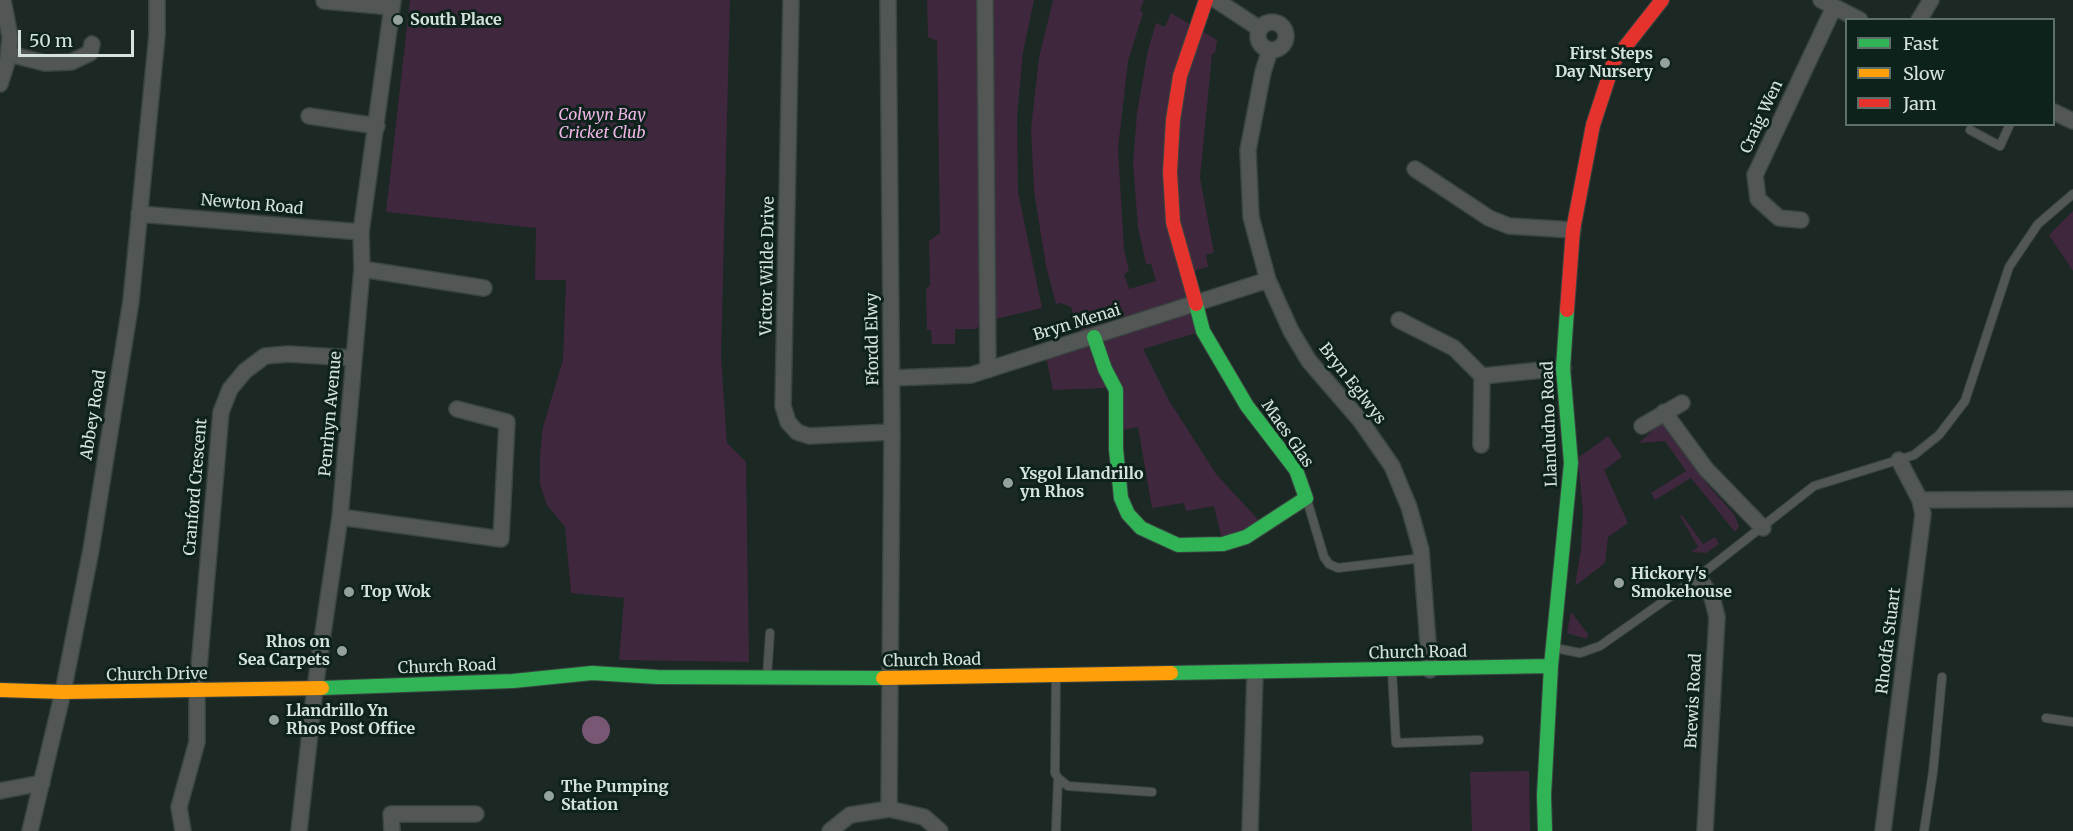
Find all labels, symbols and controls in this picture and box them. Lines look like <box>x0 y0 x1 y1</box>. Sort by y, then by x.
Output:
place label: South Place <box>410 10 502 30</box>
marker: South Place <box>391 13 405 27</box>
scale bar <box>21 18 136 56</box>
legend <box>1845 18 2055 126</box>
text: 50 m <box>29 29 73 52</box>
text: Fast <box>1903 32 1939 55</box>
place label: First Steps Day Nursery <box>1555 44 1653 82</box>
marker: First Steps Day Nursery <box>1658 56 1672 70</box>
text: Slow <box>1903 62 1945 85</box>
street label: Craig Wen <box>1737 77 1787 157</box>
text: Jam <box>1903 92 1937 115</box>
park label: Colwyn Bay Cricket Club <box>558 105 646 143</box>
street label: Newton Road <box>200 191 304 219</box>
street label: Victor Wilde Drive <box>757 196 779 336</box>
street label: Ffordd Elwy <box>863 292 883 386</box>
street label: Bryn Menai <box>1031 301 1123 345</box>
street label: Bryn Eglwys <box>1314 340 1390 428</box>
street label: Penrhyn Avenue <box>316 351 346 477</box>
street label: Llandudno Road <box>1538 361 1562 487</box>
street label: Abbey Road <box>77 369 111 461</box>
street label: Maes Glas <box>1257 397 1317 471</box>
street label: Cranford Crescent <box>180 417 212 557</box>
place label: Ysgol Llandrillo yn Rhos <box>1020 464 1143 502</box>
marker: Ysgol Llandrillo yn Rhos <box>1001 476 1015 490</box>
place label: Hickory's Smokehouse <box>1631 564 1732 602</box>
marker: Hickory's Smokehouse <box>1612 576 1626 590</box>
place label: Top Wok <box>361 582 431 602</box>
marker: Top Wok <box>342 585 356 599</box>
street label: Rhodfa Stuart <box>1873 587 1905 695</box>
place label: Rhos on Sea Carpets <box>238 632 330 670</box>
street label: Church Road <box>1369 643 1467 663</box>
marker: Rhos on Sea Carpets <box>335 644 349 658</box>
street label: Church Road <box>883 651 981 671</box>
street label: Brewis Road <box>1682 653 1706 749</box>
street label: Church Road <box>398 656 496 678</box>
street label: Church Drive <box>106 665 208 685</box>
place label: Llandrillo Yn Rhos Post Office <box>286 701 415 739</box>
marker: Llandrillo Yn Rhos Post Office <box>267 713 281 727</box>
place label: The Pumping Station <box>561 777 669 815</box>
marker: The Pumping Station <box>542 789 556 803</box>

